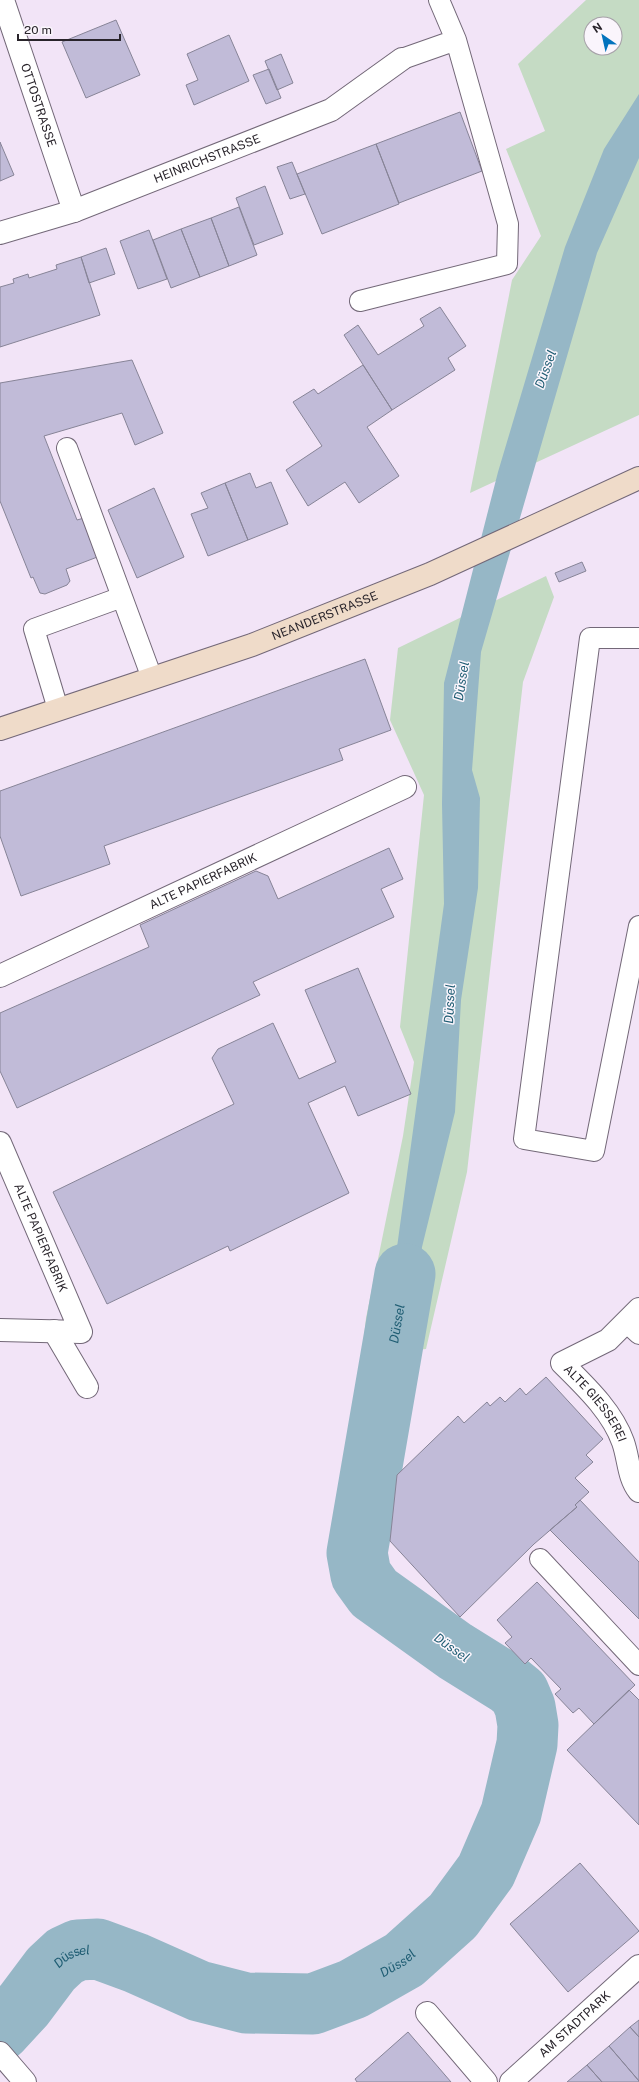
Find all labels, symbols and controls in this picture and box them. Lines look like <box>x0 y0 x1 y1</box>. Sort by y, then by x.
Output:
scale bar <box>18 16 120 42</box>
north arrow <box>583 16 623 56</box>
text: N <box>590 20 604 35</box>
text: 20 m <box>24 23 52 37</box>
street label: OTTOSTRASSE <box>18 62 59 149</box>
street label: HEINRICHSTRASSE <box>152 132 262 186</box>
water label: Düssel <box>532 348 559 390</box>
street label: NEANDERSTRASSE <box>270 589 380 643</box>
water label: Düssel <box>451 660 472 702</box>
street label: ALTE PAPIERFABRIK <box>147 850 259 912</box>
water label: Düssel <box>441 984 458 1024</box>
street label: ALTE PAPIERFABRIK <box>11 1181 70 1294</box>
water label: Düssel <box>386 1303 408 1344</box>
street label: ALTE GIESSEREI <box>561 1362 629 1444</box>
water label: Düssel <box>431 1630 472 1665</box>
water label: Düssel <box>51 1942 91 1971</box>
water label: Düssel <box>377 1946 419 1980</box>
street label: AM STADTPARK <box>536 1988 613 2060</box>

